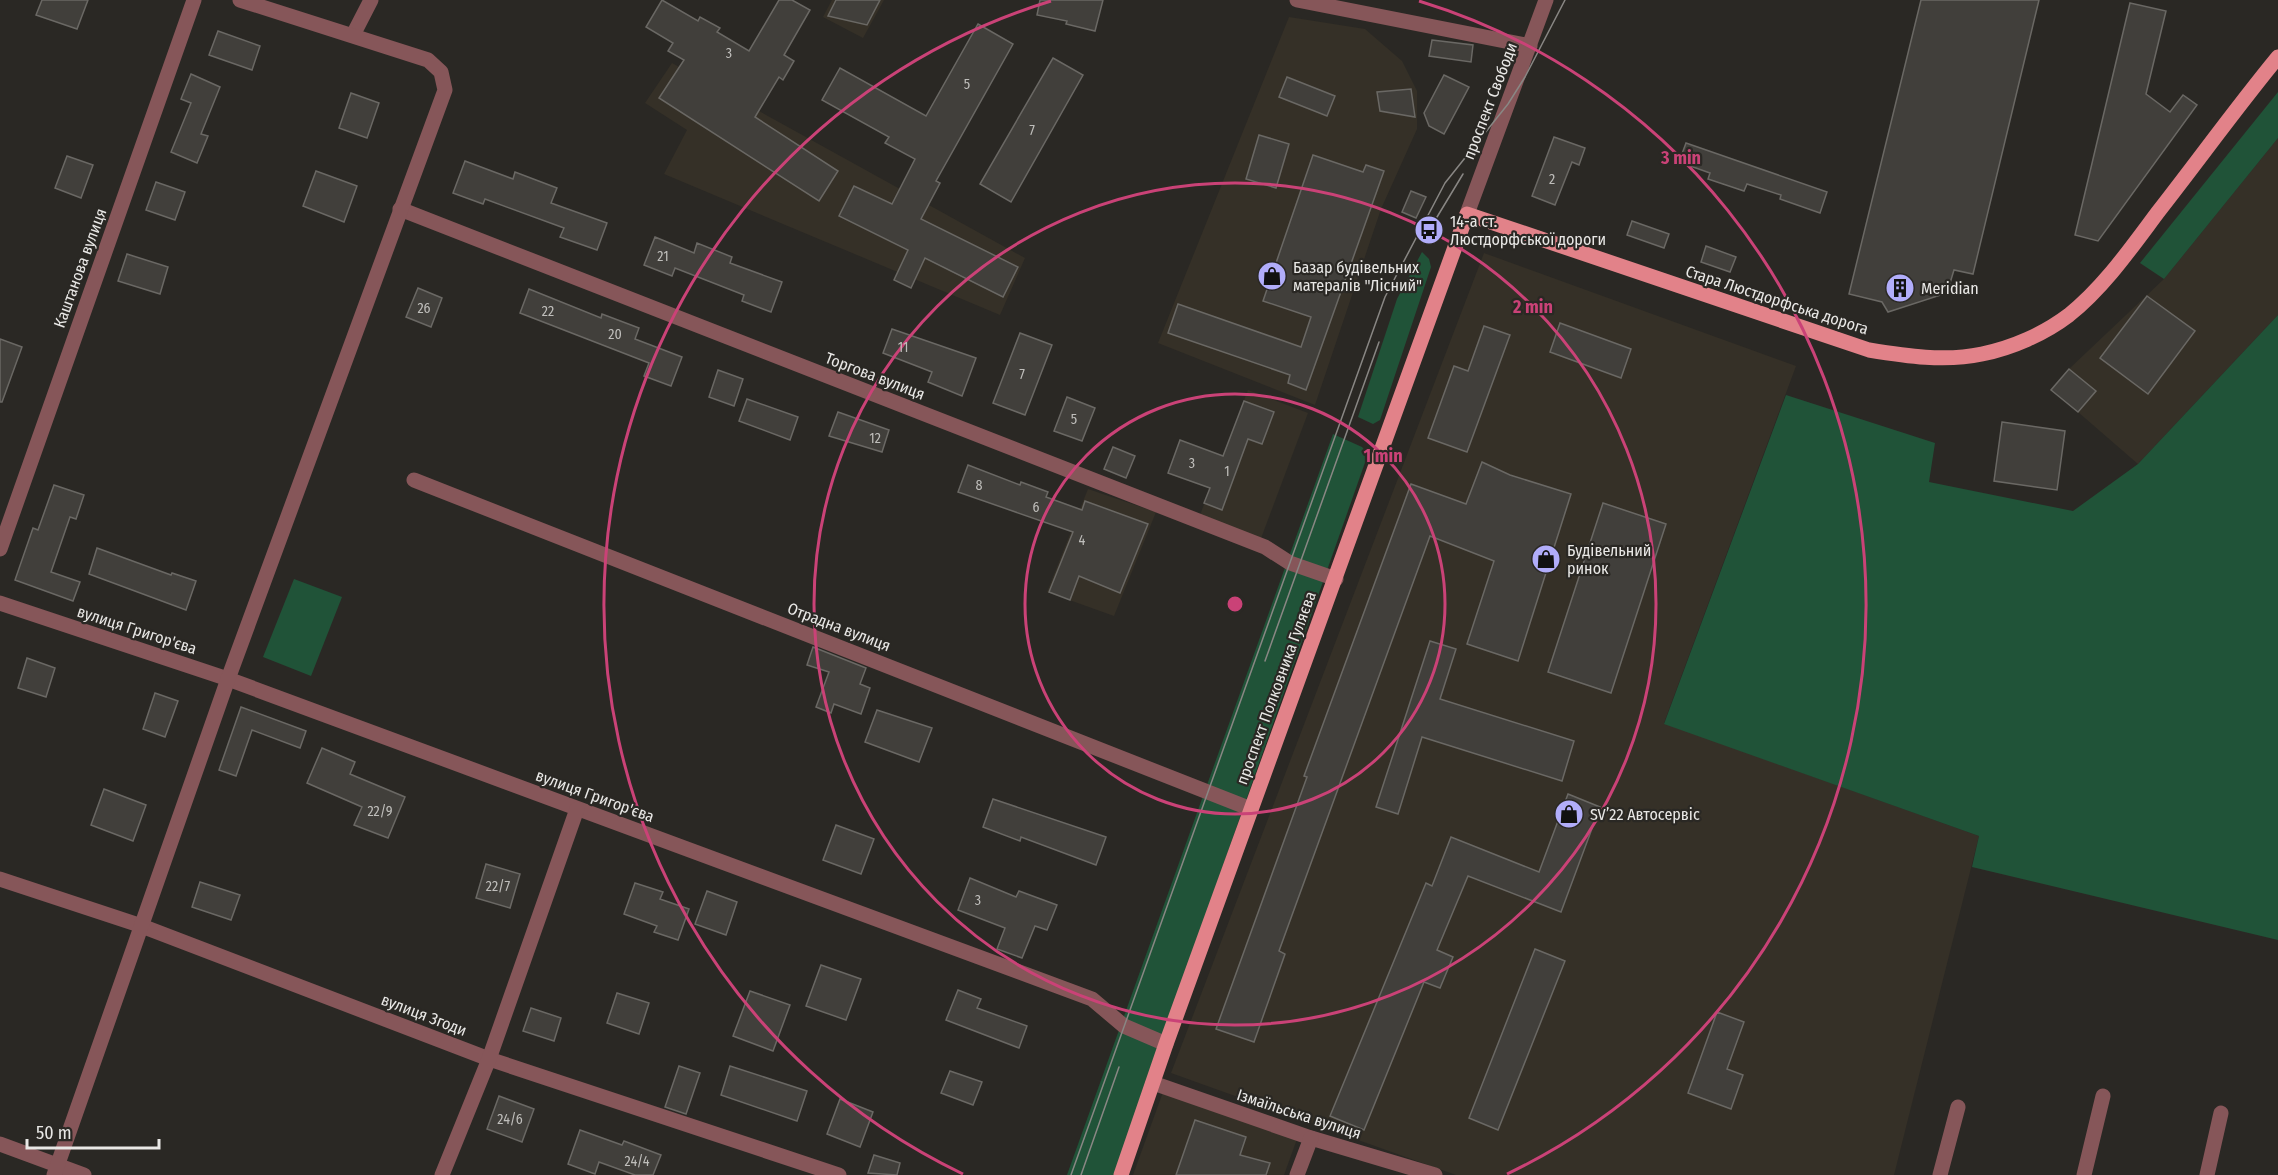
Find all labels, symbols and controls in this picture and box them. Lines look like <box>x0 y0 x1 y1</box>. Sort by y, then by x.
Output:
street label: проспект Свободи <box>1459 40 1521 162</box>
house number: 3 <box>726 45 732 62</box>
house number: 5 <box>964 76 970 93</box>
house number: 7 <box>1029 122 1035 139</box>
text: 3 min <box>1660 147 1701 169</box>
house number: 2 <box>1549 171 1555 188</box>
street label: Каштанова вулиця <box>50 206 110 330</box>
place label: 14-а ст. Люстдорфської дороги <box>1450 212 1606 249</box>
bus stop icon: 14-а ст. Люстдорфської дороги <box>1413 214 1445 246</box>
house number: 21 <box>657 248 669 265</box>
place label: Базар будівельних матералів "Лісний" <box>1293 258 1422 295</box>
shop icon: Базар будівельних матералів "Лісний" <box>1256 260 1288 292</box>
street label: Стара Люстдорфська дорога <box>1683 261 1871 339</box>
building icon: Meridian <box>1884 272 1916 304</box>
place label: Meridian <box>1921 279 1979 298</box>
text: 2 min <box>1512 296 1553 318</box>
house number: 26 <box>417 300 431 317</box>
house number: 22 <box>542 303 554 320</box>
house number: 20 <box>608 326 622 343</box>
house number: 11 <box>898 339 908 356</box>
street label: Торгова вулиця <box>823 348 927 404</box>
house number: 7 <box>1019 366 1025 383</box>
house number: 5 <box>1071 411 1077 428</box>
house number: 12 <box>869 430 881 447</box>
text: 1 min <box>1363 445 1403 467</box>
house number: 3 <box>1189 455 1195 472</box>
house number: 1 <box>1224 463 1230 480</box>
house number: 8 <box>976 477 983 494</box>
house number: 6 <box>1033 499 1040 516</box>
house number: 4 <box>1079 532 1086 549</box>
place label: Будівельний ринок <box>1567 541 1651 578</box>
shop icon: Будівельний ринок <box>1530 543 1562 575</box>
street label: проспект Полковника Гуляєва <box>1232 589 1320 787</box>
centre of rings <box>1225 594 1245 614</box>
street label: Отрадна вулиця <box>785 599 893 655</box>
street label: вулиця Григор'єва <box>75 602 199 658</box>
street label: вулиця Григор'єва <box>533 766 657 826</box>
shop icon: SV’22 Автосервіс <box>1553 798 1585 830</box>
house number: 22/9 <box>367 803 393 820</box>
place label: SV’22 Автосервіс <box>1590 805 1700 824</box>
house number: 22/7 <box>486 878 511 895</box>
house number: 3 <box>975 892 981 909</box>
street label: вулиця Згоди <box>379 990 469 1040</box>
street label: Ізмаїльська вулиця <box>1234 1085 1364 1143</box>
house number: 24/6 <box>497 1111 523 1128</box>
scale bar <box>27 1112 159 1150</box>
text: 50 m <box>36 1122 72 1144</box>
house number: 24/4 <box>624 1153 650 1170</box>

